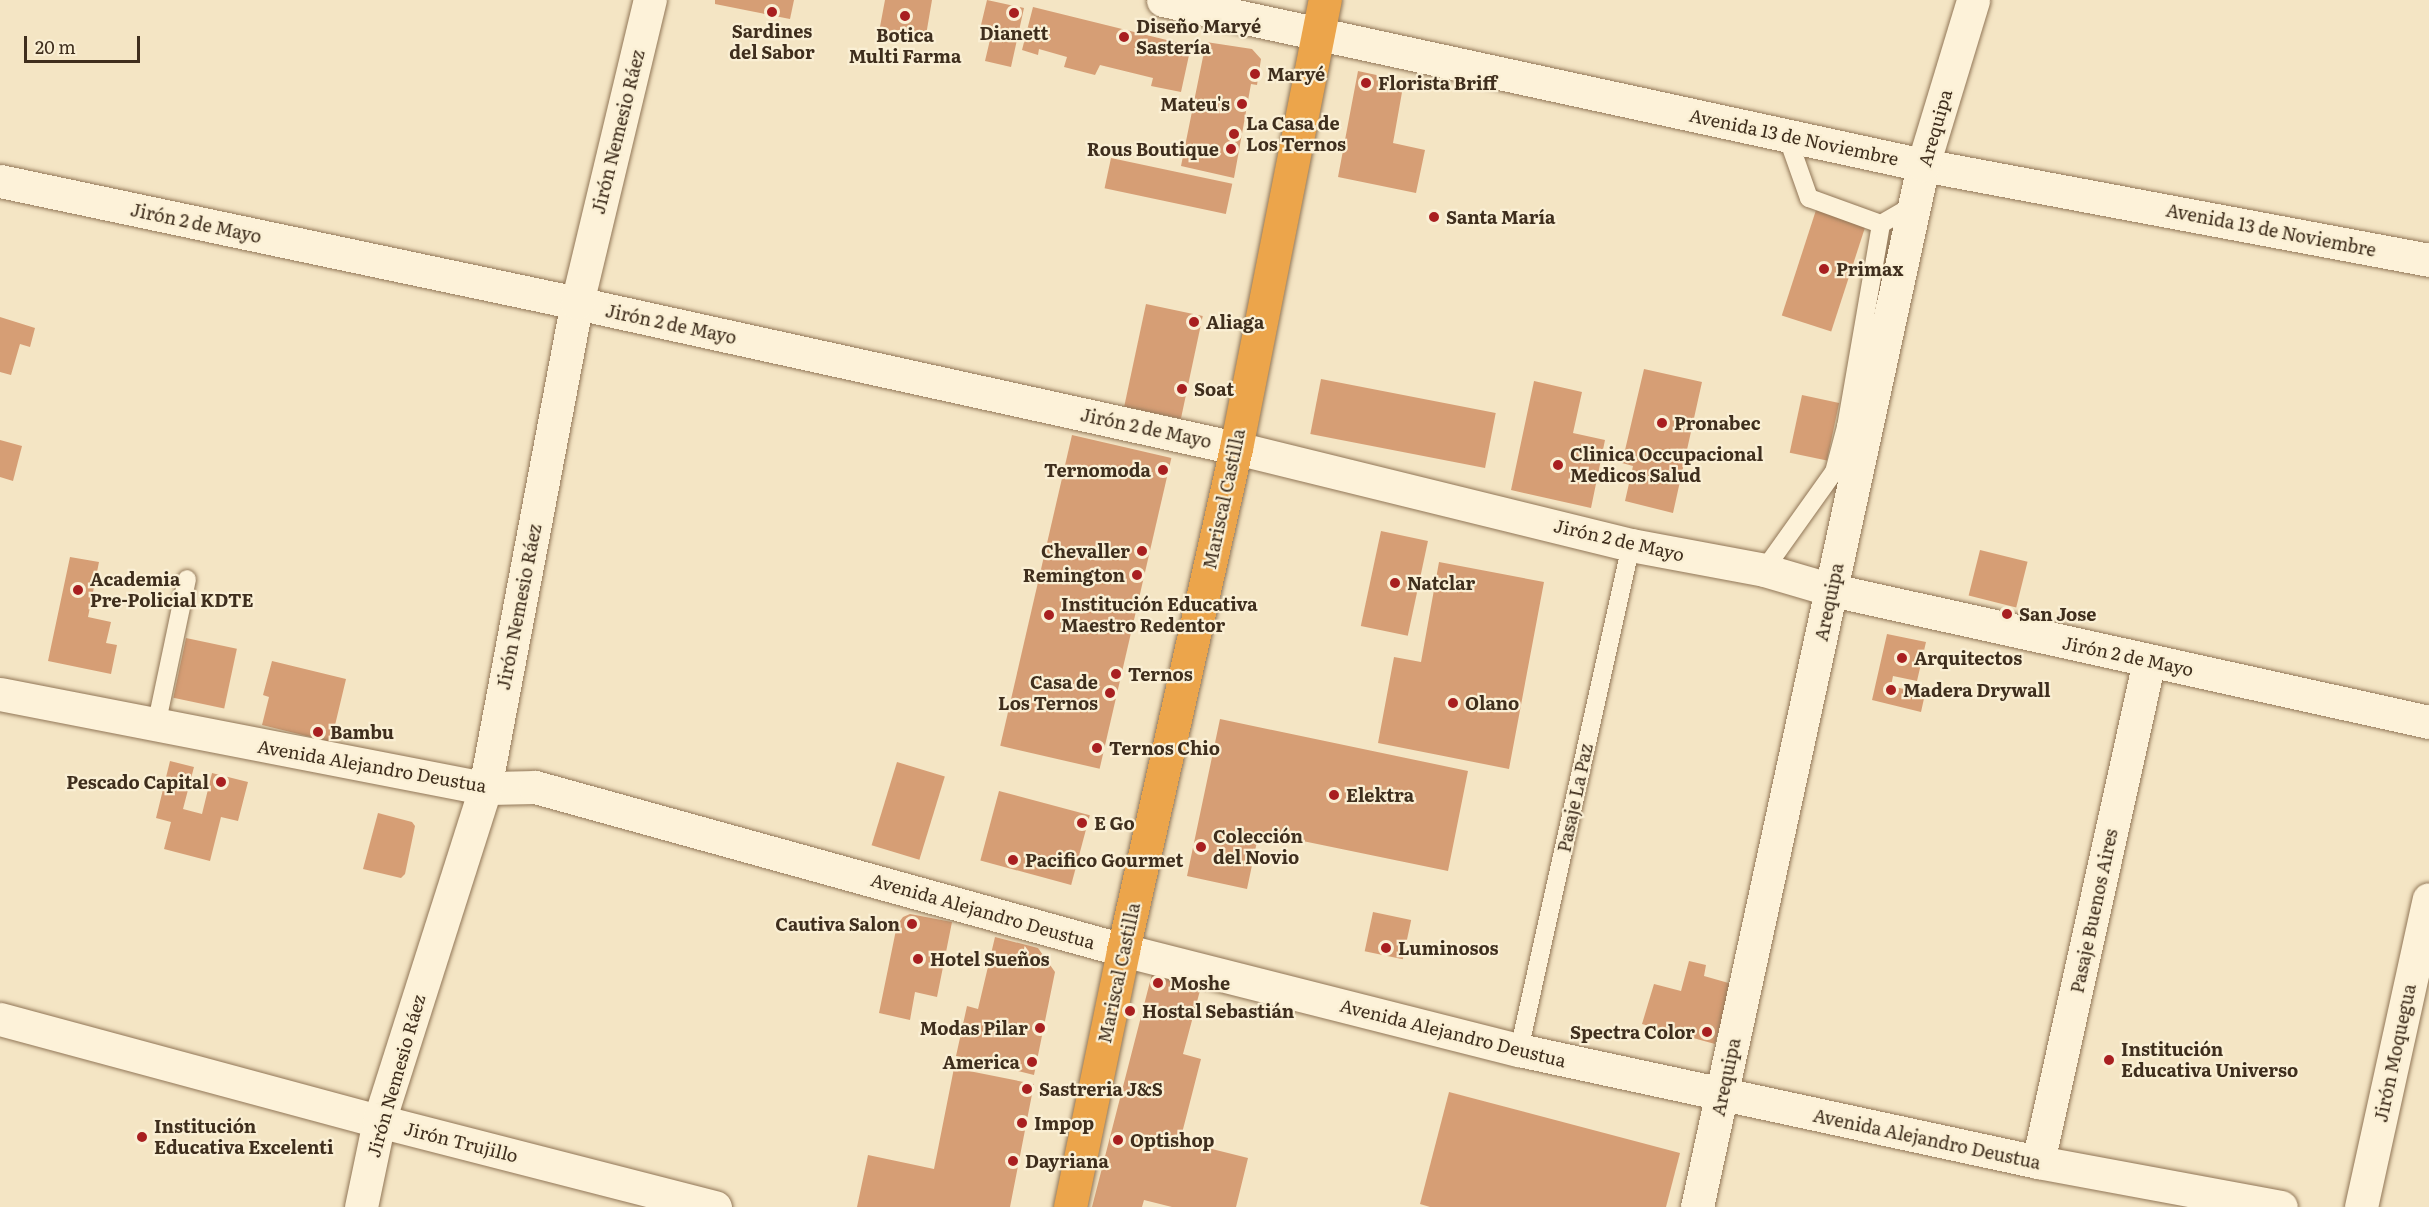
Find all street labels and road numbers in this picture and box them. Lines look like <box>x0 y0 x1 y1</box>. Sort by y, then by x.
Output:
street label: Jirón Nemesio Ráez <box>587 48 649 216</box>
street label: Arequipa <box>1914 87 1956 169</box>
street label: Avenida 13 de Noviembre <box>1687 104 1901 170</box>
street label: Jirón 2 de Mayo <box>128 199 264 247</box>
street label: Avenida 13 de Noviembre <box>2164 199 2378 261</box>
street label: Jirón 2 de Mayo <box>603 300 739 348</box>
street label: Jirón 2 de Mayo <box>1078 404 1214 452</box>
street label: Mariscal Castilla <box>1199 427 1249 571</box>
street label: Jirón 2 de Mayo <box>1552 514 1686 566</box>
street label: Jirón Nemesio Ráez <box>492 522 546 692</box>
street label: Arequipa <box>1810 561 1848 643</box>
street label: Jirón 2 de Mayo <box>2060 632 2196 680</box>
street label: Avenida Alejandro Deustua <box>256 735 488 797</box>
street label: Pasaje La Paz <box>1553 742 1597 854</box>
street label: Pasaje Buenos Aires <box>2066 827 2122 995</box>
street label: Avenida Alejandro Deustua <box>868 869 1098 953</box>
street label: Mariscal Castilla <box>1094 901 1144 1045</box>
street label: Jirón Moquegua <box>2370 982 2420 1124</box>
street label: Jirón Nemesio Ráez <box>362 992 430 1160</box>
street label: Avenida Alejandro Deustua <box>1338 994 1568 1072</box>
street label: Arequipa <box>1707 1036 1745 1118</box>
street label: Avenida Alejandro Deustua <box>1811 1104 2043 1174</box>
street label: Jirón Trujillo <box>402 1117 520 1167</box>

